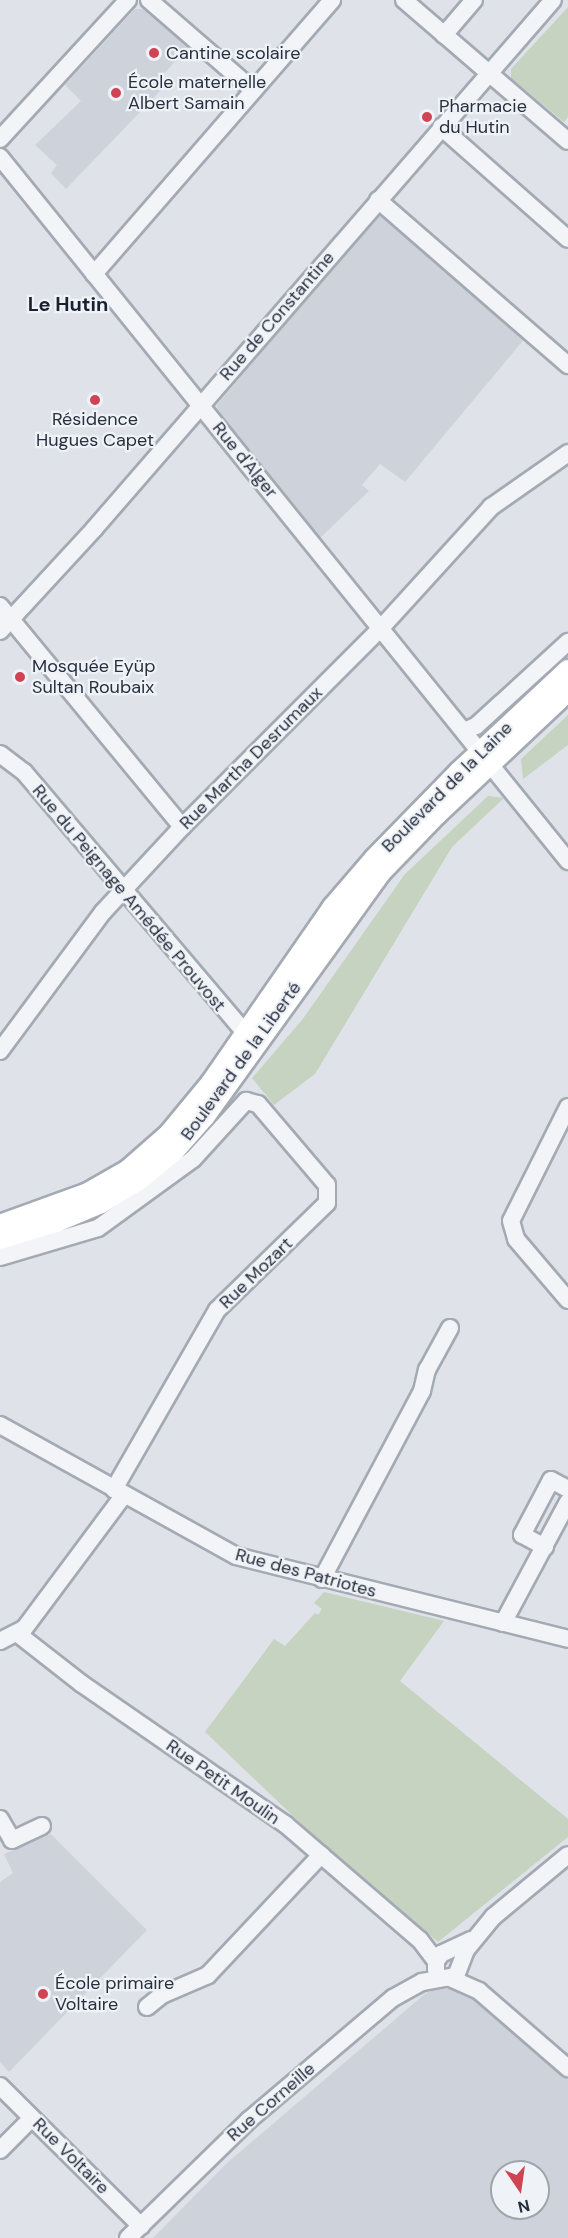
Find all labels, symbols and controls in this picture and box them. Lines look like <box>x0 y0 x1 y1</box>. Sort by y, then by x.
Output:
place label: Cantine scolaire <box>166 42 300 64</box>
marker: Cantine scolaire <box>147 46 161 60</box>
place label: École maternelle Albert Samain <box>128 72 266 115</box>
marker: École maternelle Albert Samain <box>109 86 123 100</box>
place label: Pharmacie du Hutin <box>439 96 527 138</box>
marker: Pharmacie du Hutin <box>420 110 434 124</box>
street label: Rue de Constantine <box>215 247 339 385</box>
district label: Le Hutin <box>28 292 108 316</box>
marker: Résidence Hugues Capet <box>88 393 102 407</box>
place label: Résidence Hugues Capet <box>36 409 154 452</box>
street label: Rue d'Alger <box>208 418 282 502</box>
place label: Mosquée Eyüp Sultan Roubaix <box>32 656 155 698</box>
marker: Mosquée Eyüp Sultan Roubaix <box>13 670 27 684</box>
street label: Rue Martha Desrumaux <box>175 682 327 834</box>
street label: Boulevard de la Laine <box>377 717 517 857</box>
street label: Rue du Peignage Amédée Prouvost <box>28 780 230 1016</box>
street label: Boulevard de la Liberté <box>176 977 306 1145</box>
street label: Rue Mozart <box>215 1233 297 1313</box>
street label: Rue des Patriotes <box>233 1544 379 1602</box>
street label: Rue Petit Moulin <box>162 1735 284 1829</box>
place label: École primaire Voltaire <box>55 1973 174 2016</box>
marker: École primaire Voltaire <box>36 1987 50 2001</box>
street label: Rue Corneille <box>223 2058 319 2146</box>
street label: Rue Voltaire <box>28 2113 114 2199</box>
north arrow <box>490 2160 550 2220</box>
text: N <box>516 2195 532 2218</box>

